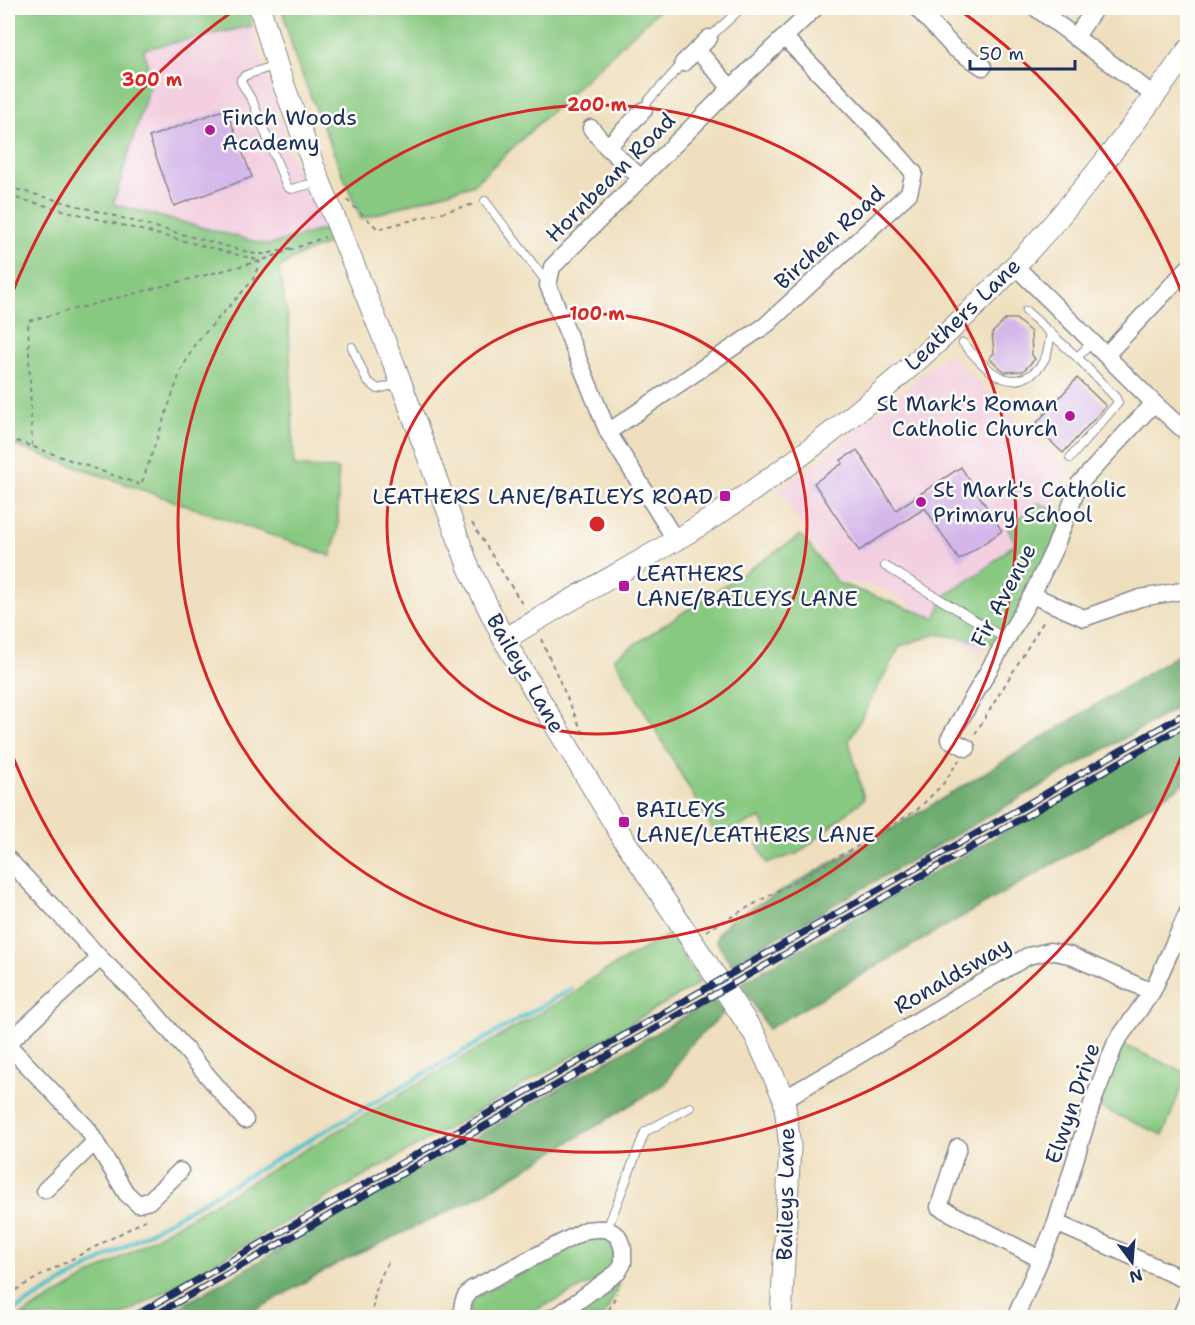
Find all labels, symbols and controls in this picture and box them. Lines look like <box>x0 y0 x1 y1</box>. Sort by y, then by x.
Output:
scale bar <box>970 33 1075 71</box>
text: 50 m <box>979 42 1024 66</box>
text: 300 m <box>122 68 183 92</box>
text: 200 m <box>567 93 628 117</box>
place label: Finch Woods Academy <box>222 103 357 157</box>
street label: Hornbeam Road <box>539 106 682 249</box>
marker: Finch Woods Academy <box>203 123 217 137</box>
street label: Birchen Road <box>768 179 891 296</box>
street label: Leathers Lane <box>898 251 1027 377</box>
text: 100 m <box>569 302 625 326</box>
place label: St Mark's Roman Catholic Church <box>876 389 1058 443</box>
marker: St Mark's Roman Catholic Church <box>1063 409 1077 423</box>
place label: St Mark's Catholic Primary School <box>933 475 1127 529</box>
place label: LEATHERS LANE/BAILEYS ROAD <box>372 482 713 511</box>
marker: LEATHERS LANE/BAILEYS ROAD <box>718 489 732 503</box>
marker: St Mark's Catholic Primary School <box>914 495 928 509</box>
centre of rings <box>587 514 607 534</box>
street label: Fir Avenue <box>964 538 1043 652</box>
place label: LEATHERS LANE/BAILEYS LANE <box>636 559 858 613</box>
marker: LEATHERS LANE/BAILEYS LANE <box>617 579 631 593</box>
street label: Baileys Lane <box>480 608 571 738</box>
place label: BAILEYS LANE/LEATHERS LANE <box>636 795 876 849</box>
marker: BAILEYS LANE/LEATHERS LANE <box>617 815 631 829</box>
street label: Ronaldsway <box>889 930 1016 1021</box>
street label: Elwyn Drive <box>1038 1039 1107 1168</box>
street label: Baileys Lane <box>770 1127 801 1261</box>
north arrow <box>1102 1232 1162 1292</box>
text: N <box>1127 1264 1145 1288</box>

